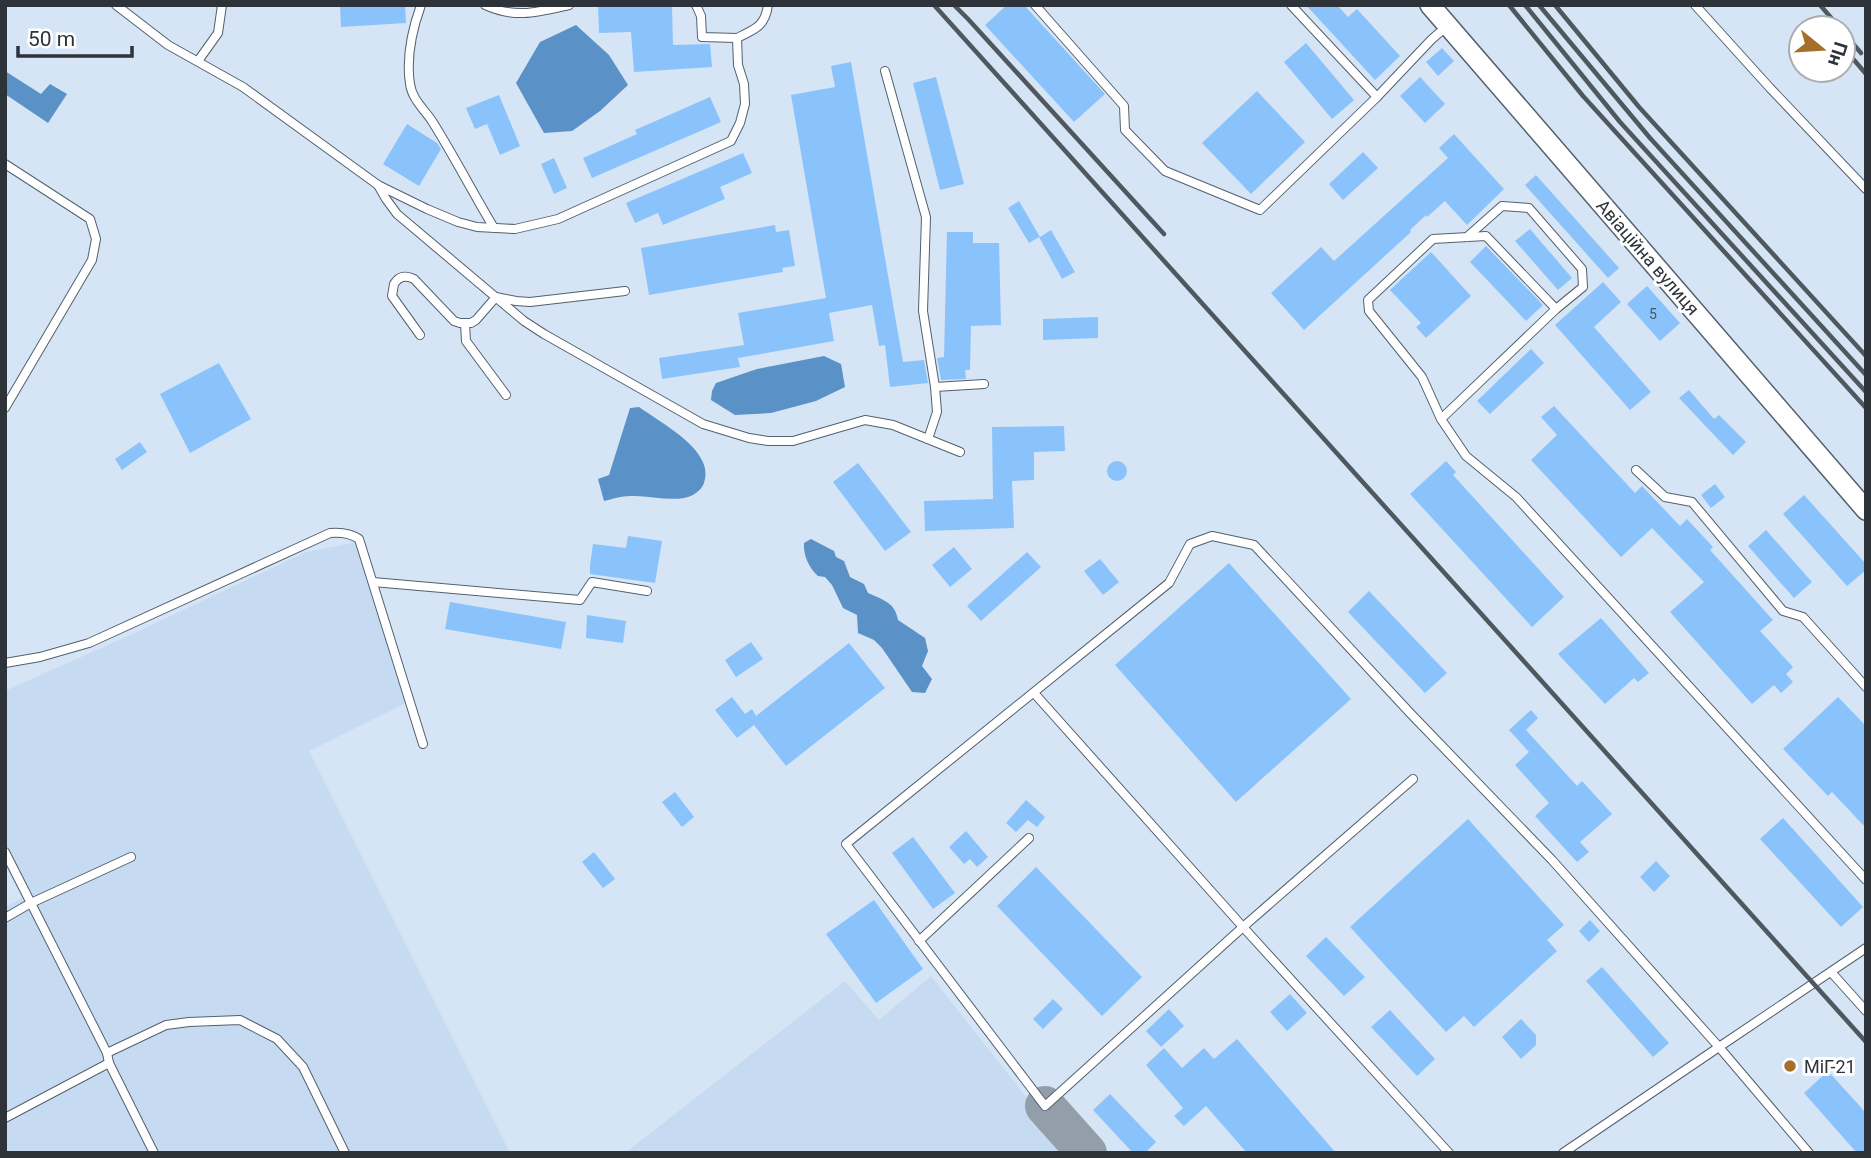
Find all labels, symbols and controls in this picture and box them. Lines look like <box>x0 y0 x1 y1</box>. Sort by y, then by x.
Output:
scale bar <box>18 14 131 58</box>
north arrow <box>1787 14 1857 84</box>
text: 50 m <box>28 27 75 51</box>
text: Пн <box>1823 39 1852 69</box>
street label: Авіаційна вулиця <box>1592 195 1704 319</box>
house number: 5 <box>1649 306 1657 322</box>
place label: МіГ-21 <box>1804 1056 1856 1077</box>
marker: МіГ-21 <box>1782 1058 1798 1074</box>

